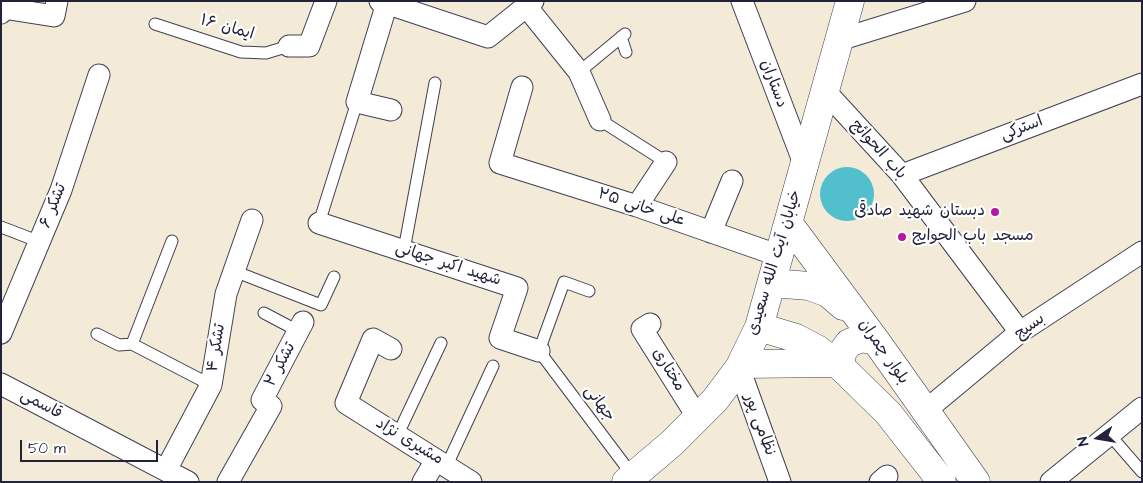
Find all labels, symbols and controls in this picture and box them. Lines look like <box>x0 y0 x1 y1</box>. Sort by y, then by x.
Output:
street label: ایمان ۱۶ <box>198 11 256 45</box>
street label: دستاران <box>755 57 791 111</box>
street label: استرکی <box>998 112 1046 146</box>
street label: باب الحوائج <box>846 116 910 184</box>
street label: تشکر ۶ <box>36 181 72 231</box>
street label: علی خانی ۲۵ <box>595 185 687 231</box>
street label: خیابان آیت الله سعیدی <box>744 188 806 338</box>
place label: دبستان شهید صادقی <box>854 202 985 222</box>
marker: دبستان شهید صادقی <box>989 206 1001 218</box>
place label: مسجد باب الحوایج <box>912 227 1034 247</box>
marker: مسجد باب الحوایج <box>896 231 908 243</box>
street label: شهید اکبر جهانی <box>393 239 503 291</box>
street label: بسیج <box>1011 310 1049 344</box>
street label: بلوار چمران <box>854 316 912 388</box>
street label: تشکر ۴ <box>204 322 230 374</box>
street label: تشکر ۲ <box>261 340 301 390</box>
street label: مختاری <box>647 345 689 395</box>
street label: جهانی <box>579 382 619 426</box>
street label: قاسمی <box>17 386 65 424</box>
street label: نظامی پور <box>739 392 779 458</box>
north arrow <box>1073 413 1123 463</box>
street label: مشیری نژاد <box>372 414 446 470</box>
scale bar <box>22 430 160 462</box>
text: N <box>1073 435 1094 448</box>
text: 50 m <box>28 438 66 459</box>

